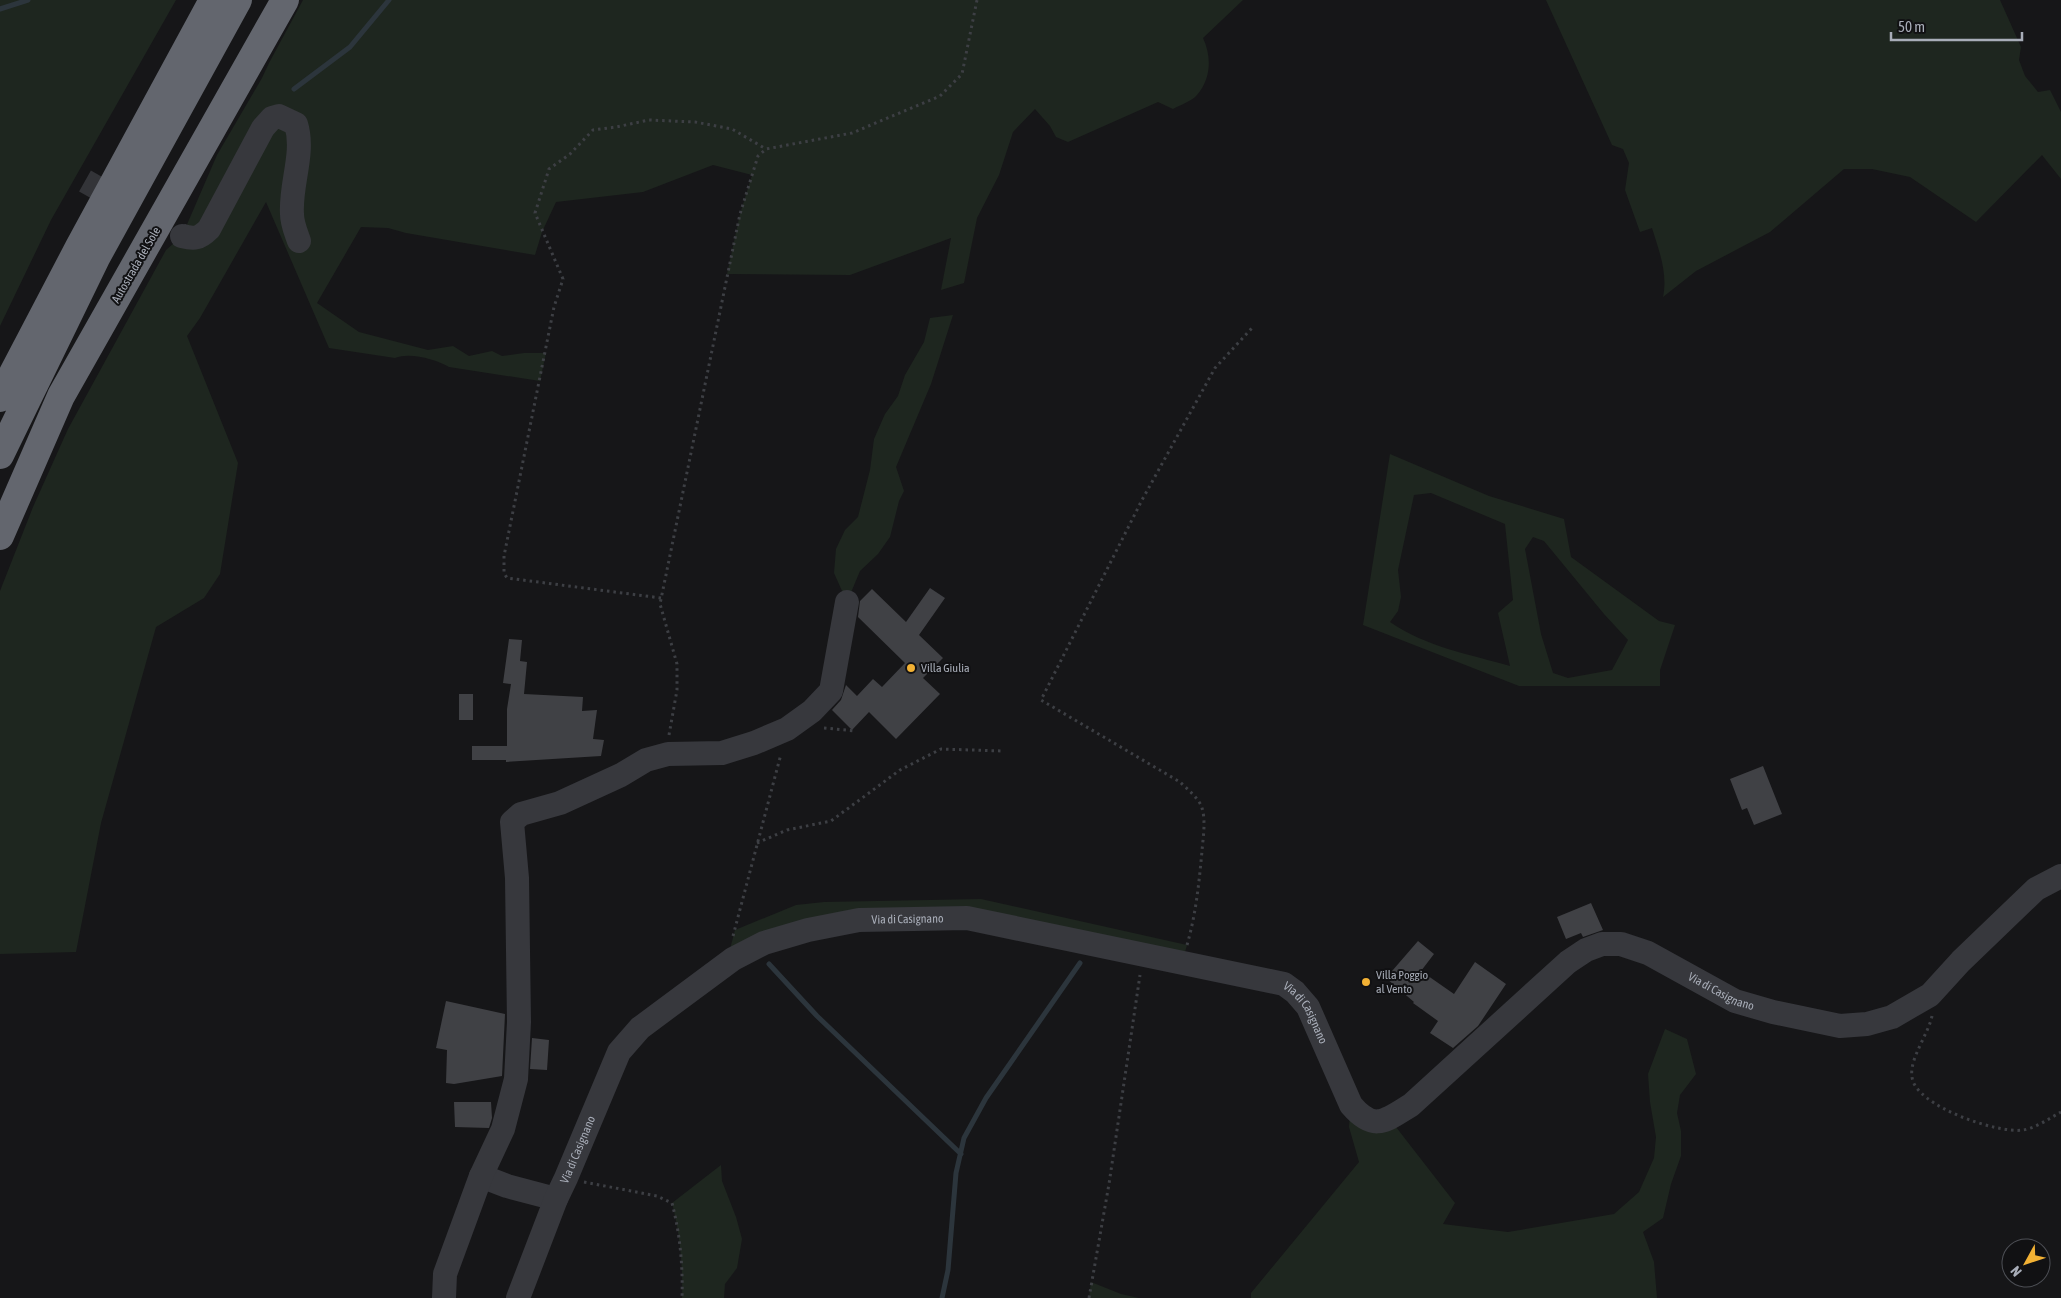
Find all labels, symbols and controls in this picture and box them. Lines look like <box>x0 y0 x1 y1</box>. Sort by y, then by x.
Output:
scale bar <box>1891 10 2022 42</box>
text: 50 m <box>1898 18 1925 35</box>
street label: Autostrada del Sole <box>109 225 163 305</box>
place label: Villa Giulia <box>921 661 970 675</box>
marker: Villa Giulia <box>905 662 917 674</box>
street label: Via di Casignano <box>871 911 944 927</box>
place label: Villa Poggio al Vento <box>1376 968 1428 996</box>
street label: Via di Casignano <box>1686 970 1756 1013</box>
marker: Villa Poggio al Vento <box>1360 976 1372 988</box>
street label: Via di Casignano <box>1280 979 1330 1046</box>
street label: Via di Casignano <box>557 1113 598 1186</box>
north arrow <box>2001 1238 2051 1288</box>
text: N <box>2007 1263 2025 1280</box>

